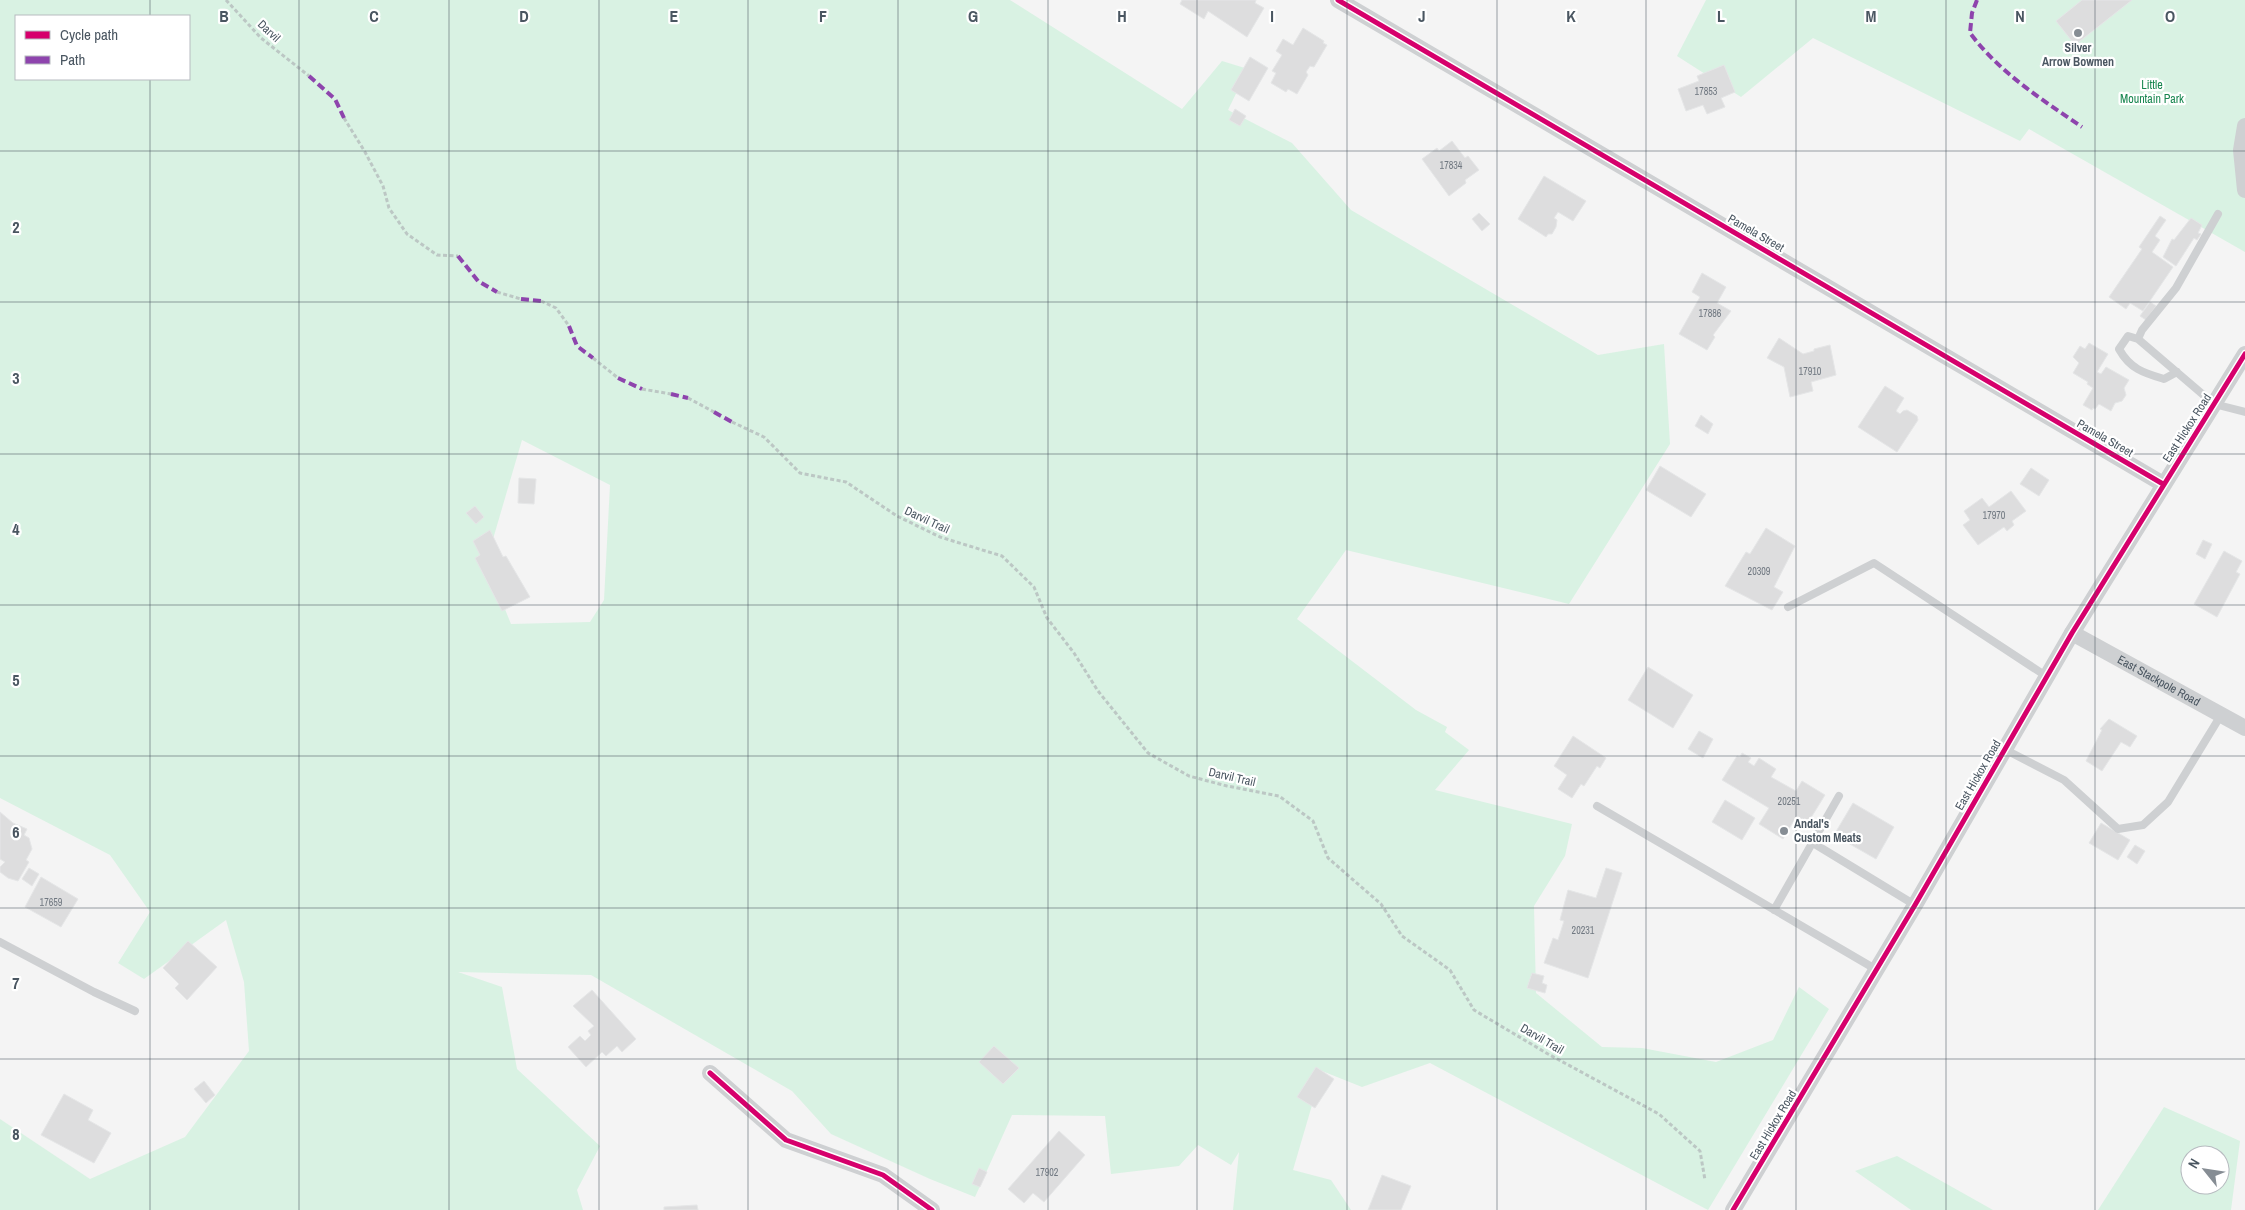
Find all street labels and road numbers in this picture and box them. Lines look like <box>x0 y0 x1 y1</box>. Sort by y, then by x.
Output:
street label: Darvil <box>254 16 284 46</box>
street label: Pamela Street <box>1725 210 1787 256</box>
street label: East Hickox Road <box>2159 391 2215 465</box>
street label: Pamela Street <box>2074 415 2136 461</box>
street label: Darvil Trail <box>902 503 952 537</box>
street label: East Stackpole Road <box>2115 651 2203 710</box>
street label: East Hickox Road <box>1951 737 2005 813</box>
street label: Darvil Trail <box>1207 764 1257 790</box>
street label: Darvil Trail <box>1517 1020 1567 1058</box>
street label: East Hickox Road <box>1746 1087 1800 1163</box>

